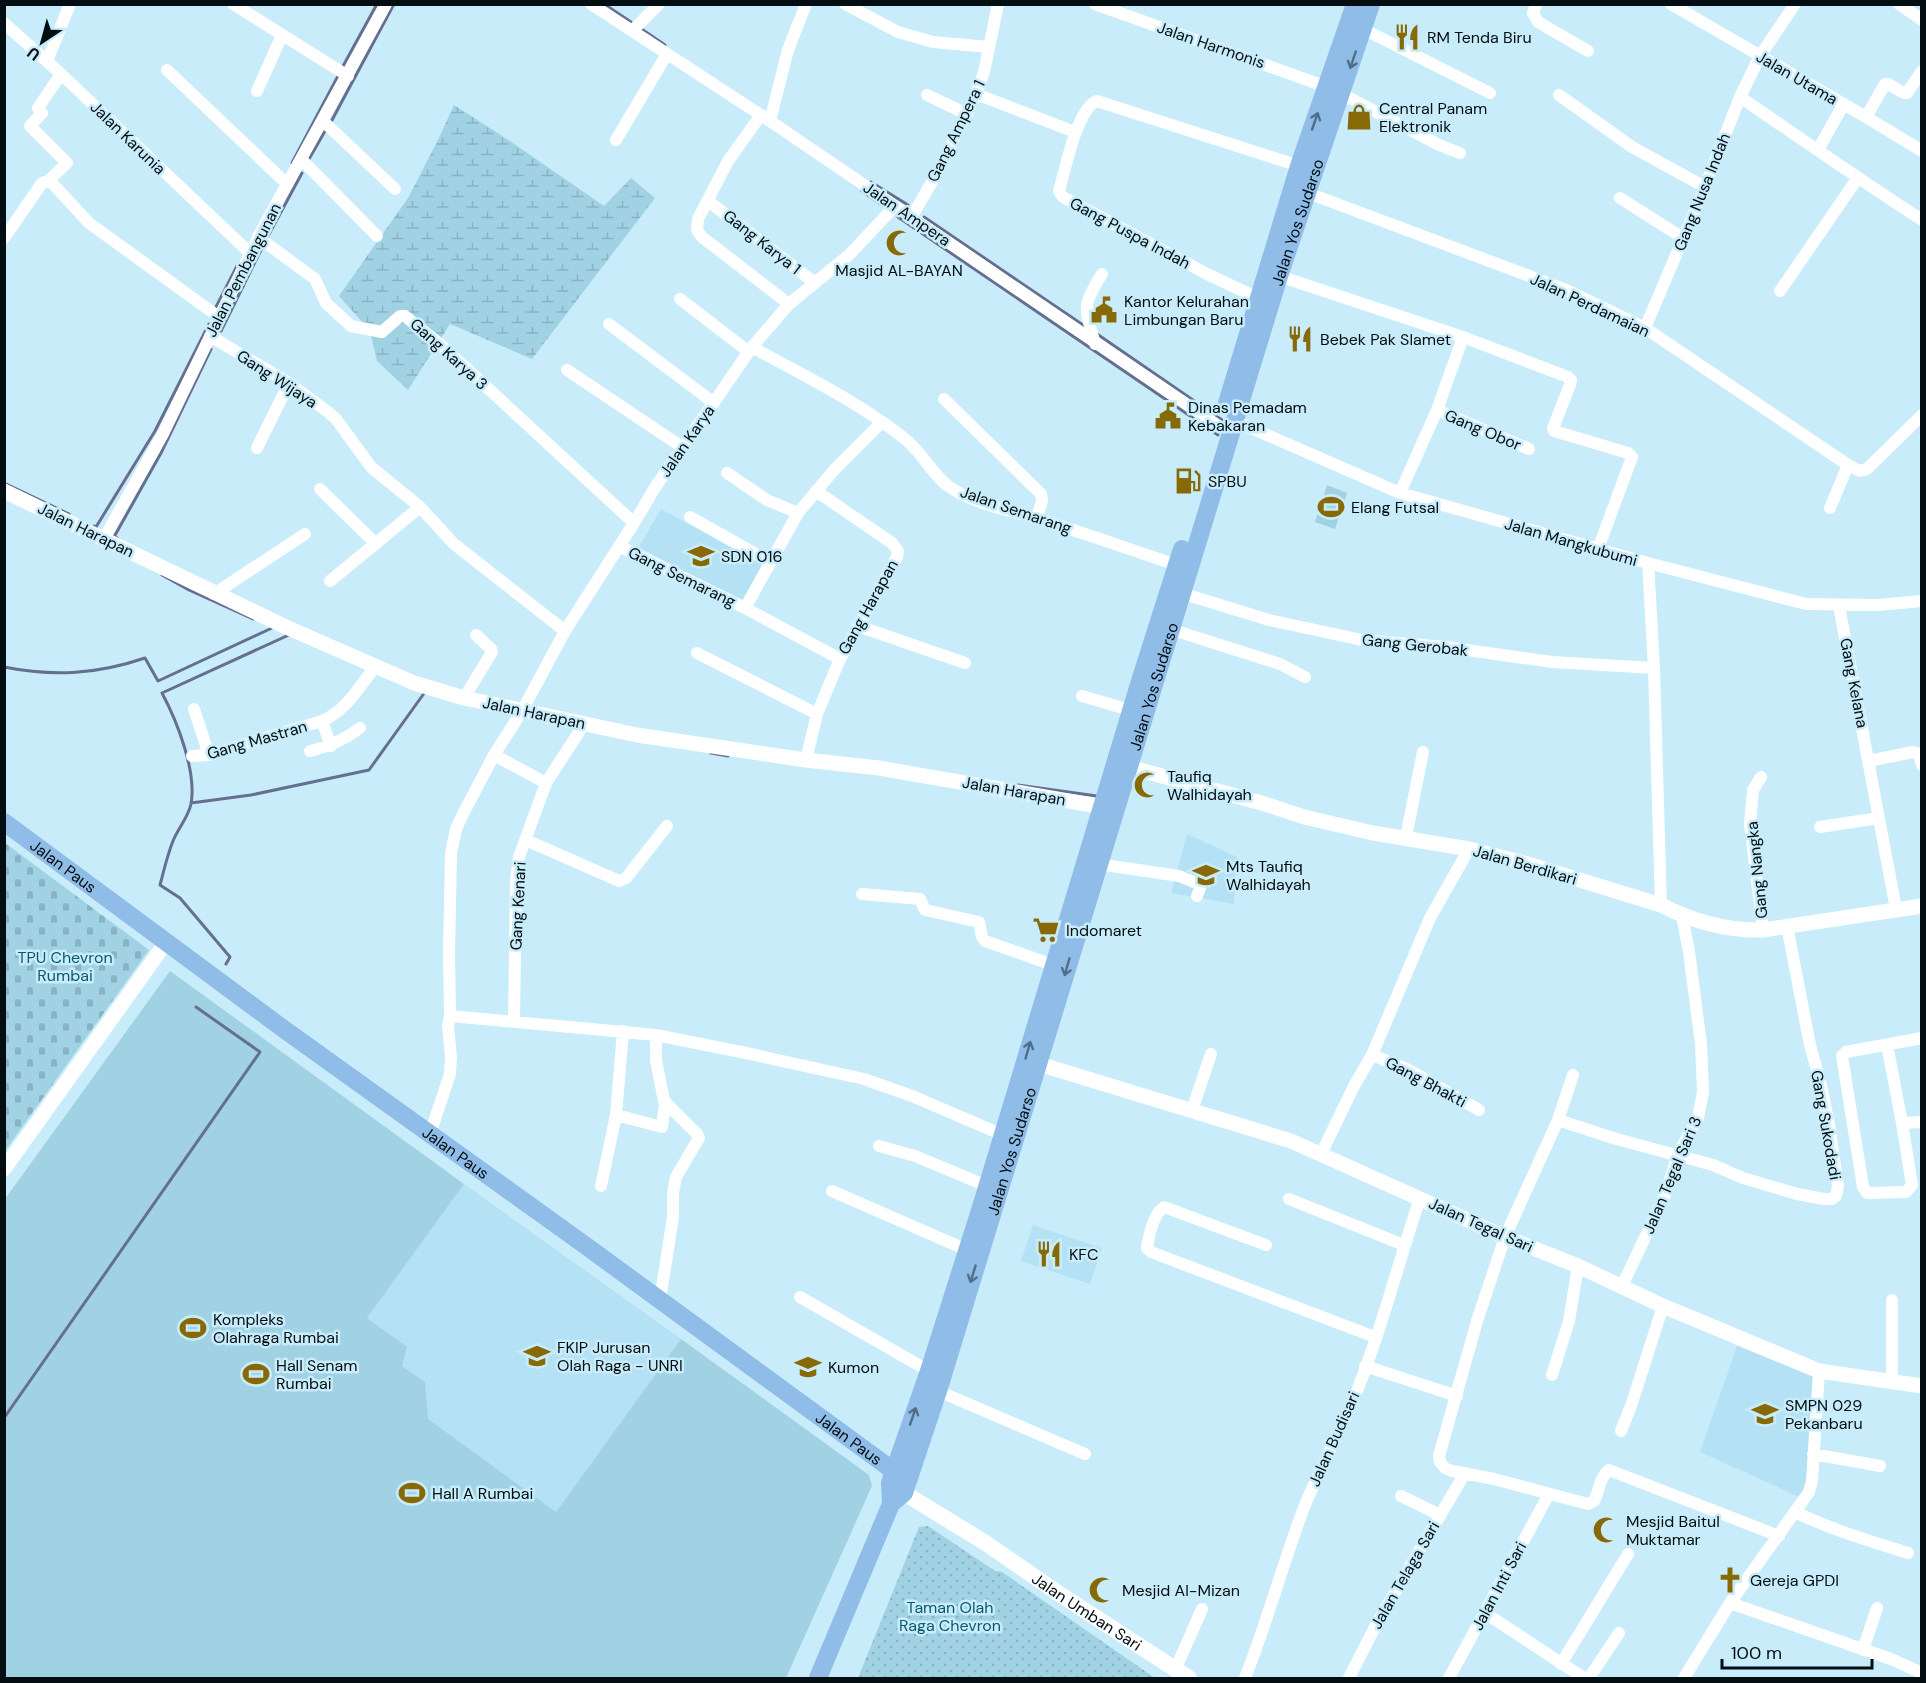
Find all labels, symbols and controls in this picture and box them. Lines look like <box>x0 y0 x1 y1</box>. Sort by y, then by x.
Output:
north arrow <box>12 12 72 72</box>
street label: Jalan Harmonis <box>1154 17 1268 73</box>
restaurant icon: RM Tenda Biru <box>1392 22 1422 52</box>
place label: RM Tenda Biru <box>1427 27 1532 48</box>
text: U <box>23 42 44 65</box>
street label: Jalan Utama <box>1752 46 1842 110</box>
one-way arrow <box>1347 50 1358 69</box>
street label: Gang Ampera 1 <box>922 76 990 186</box>
street label: Jalan Karunia <box>86 97 170 179</box>
place label: Central Panam Elektronik <box>1379 98 1487 137</box>
shop icon: Central Panam Elektronik <box>1344 102 1374 132</box>
one-way arrow <box>1310 112 1321 131</box>
street label: Gang Nusa Indah <box>1669 130 1735 254</box>
street label: Jalan Yos Sudarso <box>1266 156 1328 288</box>
street label: Jalan Ampera <box>859 177 955 251</box>
street label: Gang Puspa Indah <box>1066 192 1194 274</box>
street label: Jalan Pembangunan <box>200 199 286 341</box>
street label: Gang Karya 1 <box>719 205 805 279</box>
mosque icon: Masjid AL-BAYAN <box>884 228 914 258</box>
place label: Masjid AL-BAYAN <box>835 260 963 281</box>
street label: Jalan Perdamaian <box>1527 268 1653 342</box>
place label: Kantor Kelurahan Limbungan Baru <box>1124 291 1249 330</box>
public building icon: Kantor Kelurahan Limbungan Baru <box>1089 295 1119 325</box>
street label: Gang Karya 3 <box>406 314 492 394</box>
restaurant icon: Bebek Pak Slamet <box>1285 324 1315 354</box>
place label: Bebek Pak Slamet <box>1320 329 1451 350</box>
street label: Gang Wijaya <box>233 345 321 413</box>
place label: Dinas Pemadam Kebakaran <box>1188 397 1307 436</box>
street label: Jalan Karya <box>655 401 719 481</box>
public building icon: Dinas Pemadam Kebakaran <box>1153 401 1183 431</box>
street label: Gang Obor <box>1442 405 1524 456</box>
fuel station icon: SPBU <box>1173 466 1203 496</box>
place label: SPBU <box>1208 471 1247 492</box>
street label: Jalan Semarang <box>958 481 1075 539</box>
sports icon: Elang Futsal <box>1316 492 1346 522</box>
place label: Elang Futsal <box>1351 497 1439 518</box>
street label: Jalan Harapan <box>34 498 138 562</box>
street label: Jalan Mangkubumi <box>1502 513 1640 571</box>
school or university icon: SDN 016 <box>686 541 716 571</box>
street label: Gang Semarang <box>625 542 739 612</box>
place label: SDN 016 <box>721 546 783 567</box>
street label: Gang Harapan <box>833 556 903 658</box>
street label: Jalan Yos Sudarso <box>1124 620 1183 753</box>
street label: Gang Gerobak <box>1361 629 1469 661</box>
street label: Gang Kelana <box>1835 636 1873 730</box>
street label: Jalan Harapan <box>481 692 587 734</box>
street label: Gang Mastran <box>205 716 309 764</box>
place label: Taufiq Walhidayah <box>1167 766 1252 805</box>
mosque icon: Taufiq Walhidayah <box>1132 770 1162 800</box>
street label: Jalan Harapan <box>961 772 1067 810</box>
street label: Gang Nangka <box>1741 820 1773 920</box>
street label: Jalan Paus <box>26 835 101 897</box>
street label: Jalan Berdikari <box>1471 840 1579 890</box>
place label: Mts Taufiq Walhidayah <box>1226 856 1311 895</box>
school or university icon: Mts Taufiq Walhidayah <box>1191 860 1221 890</box>
street label: Gang Kenari <box>505 861 531 951</box>
supermarket icon: Indomaret <box>1031 915 1061 945</box>
place label: Indomaret <box>1066 920 1142 941</box>
park label: TPU Chevron Rumbai <box>17 947 113 986</box>
one-way arrow <box>1061 957 1072 976</box>
one-way arrow <box>1023 1041 1035 1060</box>
street label: Gang Bhakti <box>1382 1052 1470 1112</box>
street label: Gang Sukodadi <box>1806 1068 1846 1182</box>
street label: Jalan Yos Sudarso <box>982 1085 1041 1218</box>
street label: Jalan Tegal Sari 3 <box>1638 1113 1706 1237</box>
street label: Jalan Paus <box>418 1122 494 1184</box>
street label: Jalan Tegal Sari <box>1425 1193 1537 1257</box>
restaurant icon: KFC <box>1034 1239 1064 1269</box>
place label: KFC <box>1069 1244 1098 1265</box>
one-way arrow <box>967 1264 978 1283</box>
place label: Kompleks Olahraga Rumbai <box>213 1309 339 1348</box>
sports icon: Kompleks Olahraga Rumbai <box>178 1313 208 1343</box>
place label: FKIP Jurusan Olah Raga - UNRI <box>557 1337 683 1376</box>
school or university icon: FKIP Jurusan Olah Raga - UNRI <box>522 1341 552 1371</box>
school or university icon: Kumon <box>793 1352 823 1382</box>
place label: Hall Senam Rumbai <box>276 1355 358 1394</box>
place label: Kumon <box>828 1357 879 1378</box>
sports icon: Hall Senam Rumbai <box>241 1359 271 1389</box>
street label: Jalan Budisari <box>1304 1388 1364 1490</box>
place label: SMPN 029 Pekanbaru <box>1785 1395 1863 1434</box>
school or university icon: SMPN 029 Pekanbaru <box>1750 1399 1780 1429</box>
street label: Jalan Paus <box>812 1407 887 1470</box>
one-way arrow <box>909 1408 920 1426</box>
sports icon: Hall A Rumbai <box>397 1478 427 1508</box>
place label: Hall A Rumbai <box>432 1483 533 1504</box>
place label: Mesjid Baitul Muktamar <box>1626 1511 1720 1550</box>
mosque icon: Mesjid Baitul Muktamar <box>1591 1515 1621 1545</box>
street label: Jalan Telaga Sari <box>1366 1517 1444 1633</box>
street label: Jalan Inti Sari <box>1467 1538 1531 1634</box>
church icon: Gereja GPDI <box>1715 1565 1745 1595</box>
street label: Jalan Umban Sari <box>1028 1568 1146 1655</box>
place label: Gereja GPDI <box>1750 1570 1839 1591</box>
mosque icon: Mesjid Al-Mizan <box>1087 1575 1117 1605</box>
place label: Mesjid Al-Mizan <box>1122 1580 1240 1601</box>
park label: Taman Olah Raga Chevron <box>899 1597 1001 1636</box>
scale bar <box>1722 1632 1872 1670</box>
text: 100 m <box>1731 1641 1782 1665</box>

